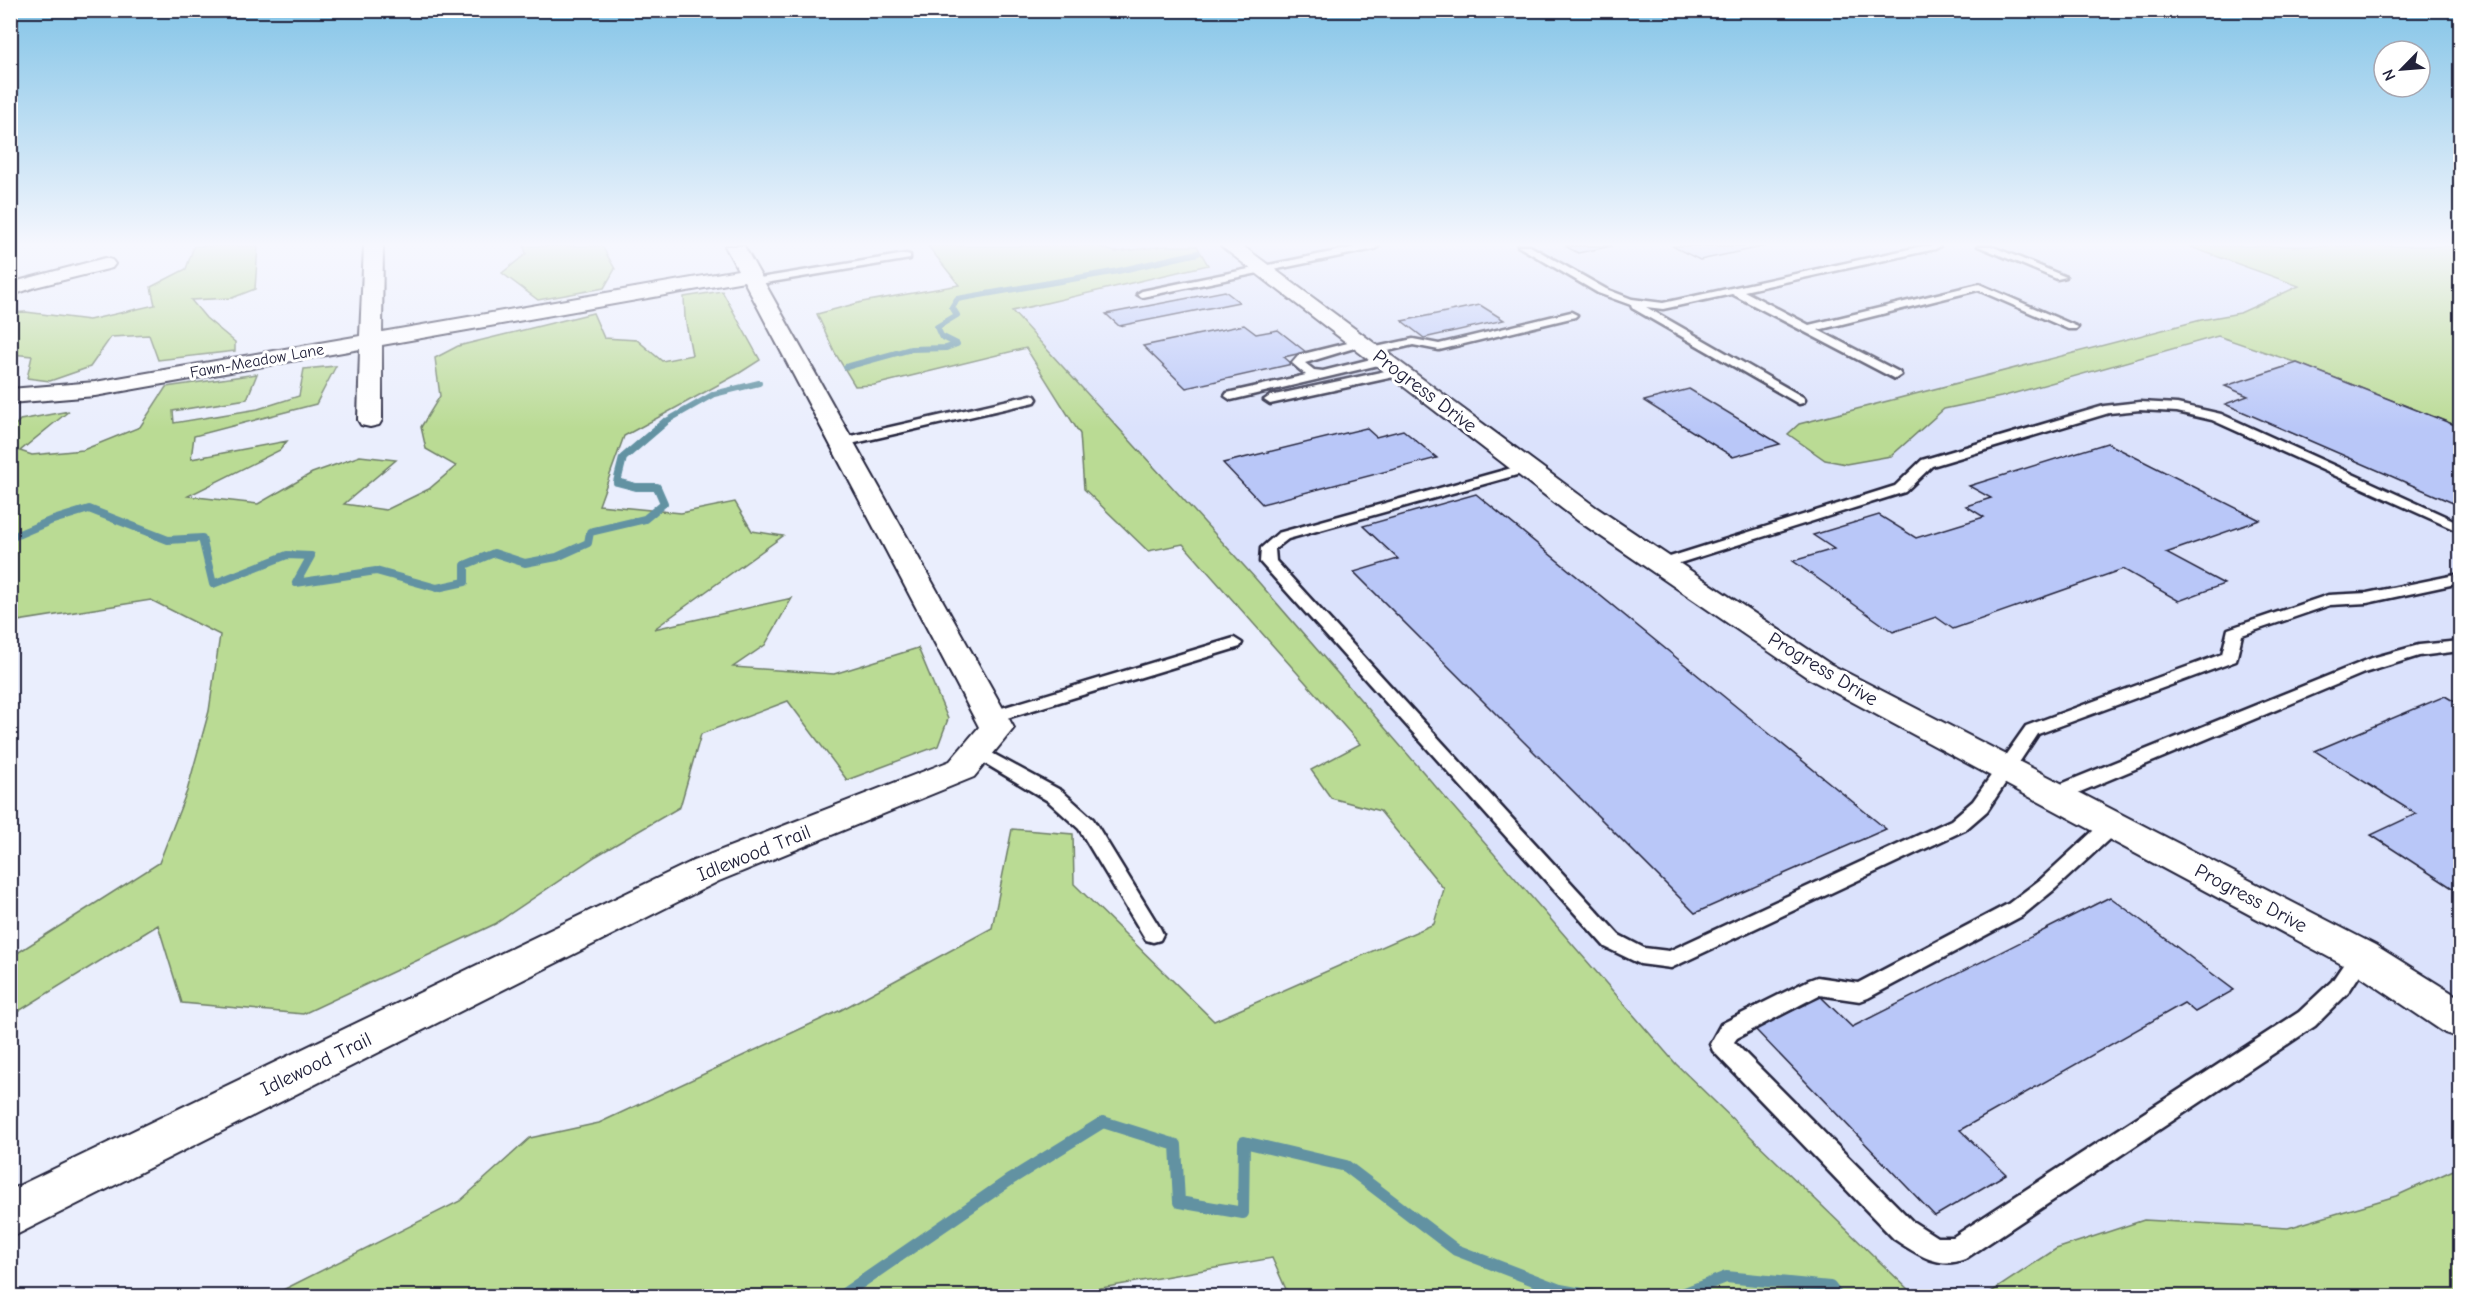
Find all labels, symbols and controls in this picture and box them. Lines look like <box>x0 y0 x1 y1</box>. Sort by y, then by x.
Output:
north arrow <box>2372 39 2432 99</box>
text: N <box>2379 66 2400 83</box>
street label: Fawn-Meadow Lane <box>189 340 325 382</box>
street label: Progress Drive <box>1369 345 1481 437</box>
street label: Progress Drive <box>1764 627 1882 711</box>
street label: Idlewood Trail <box>694 820 814 886</box>
street label: Progress Drive <box>2191 859 2311 937</box>
street label: Idlewood Trail <box>257 1027 375 1101</box>

